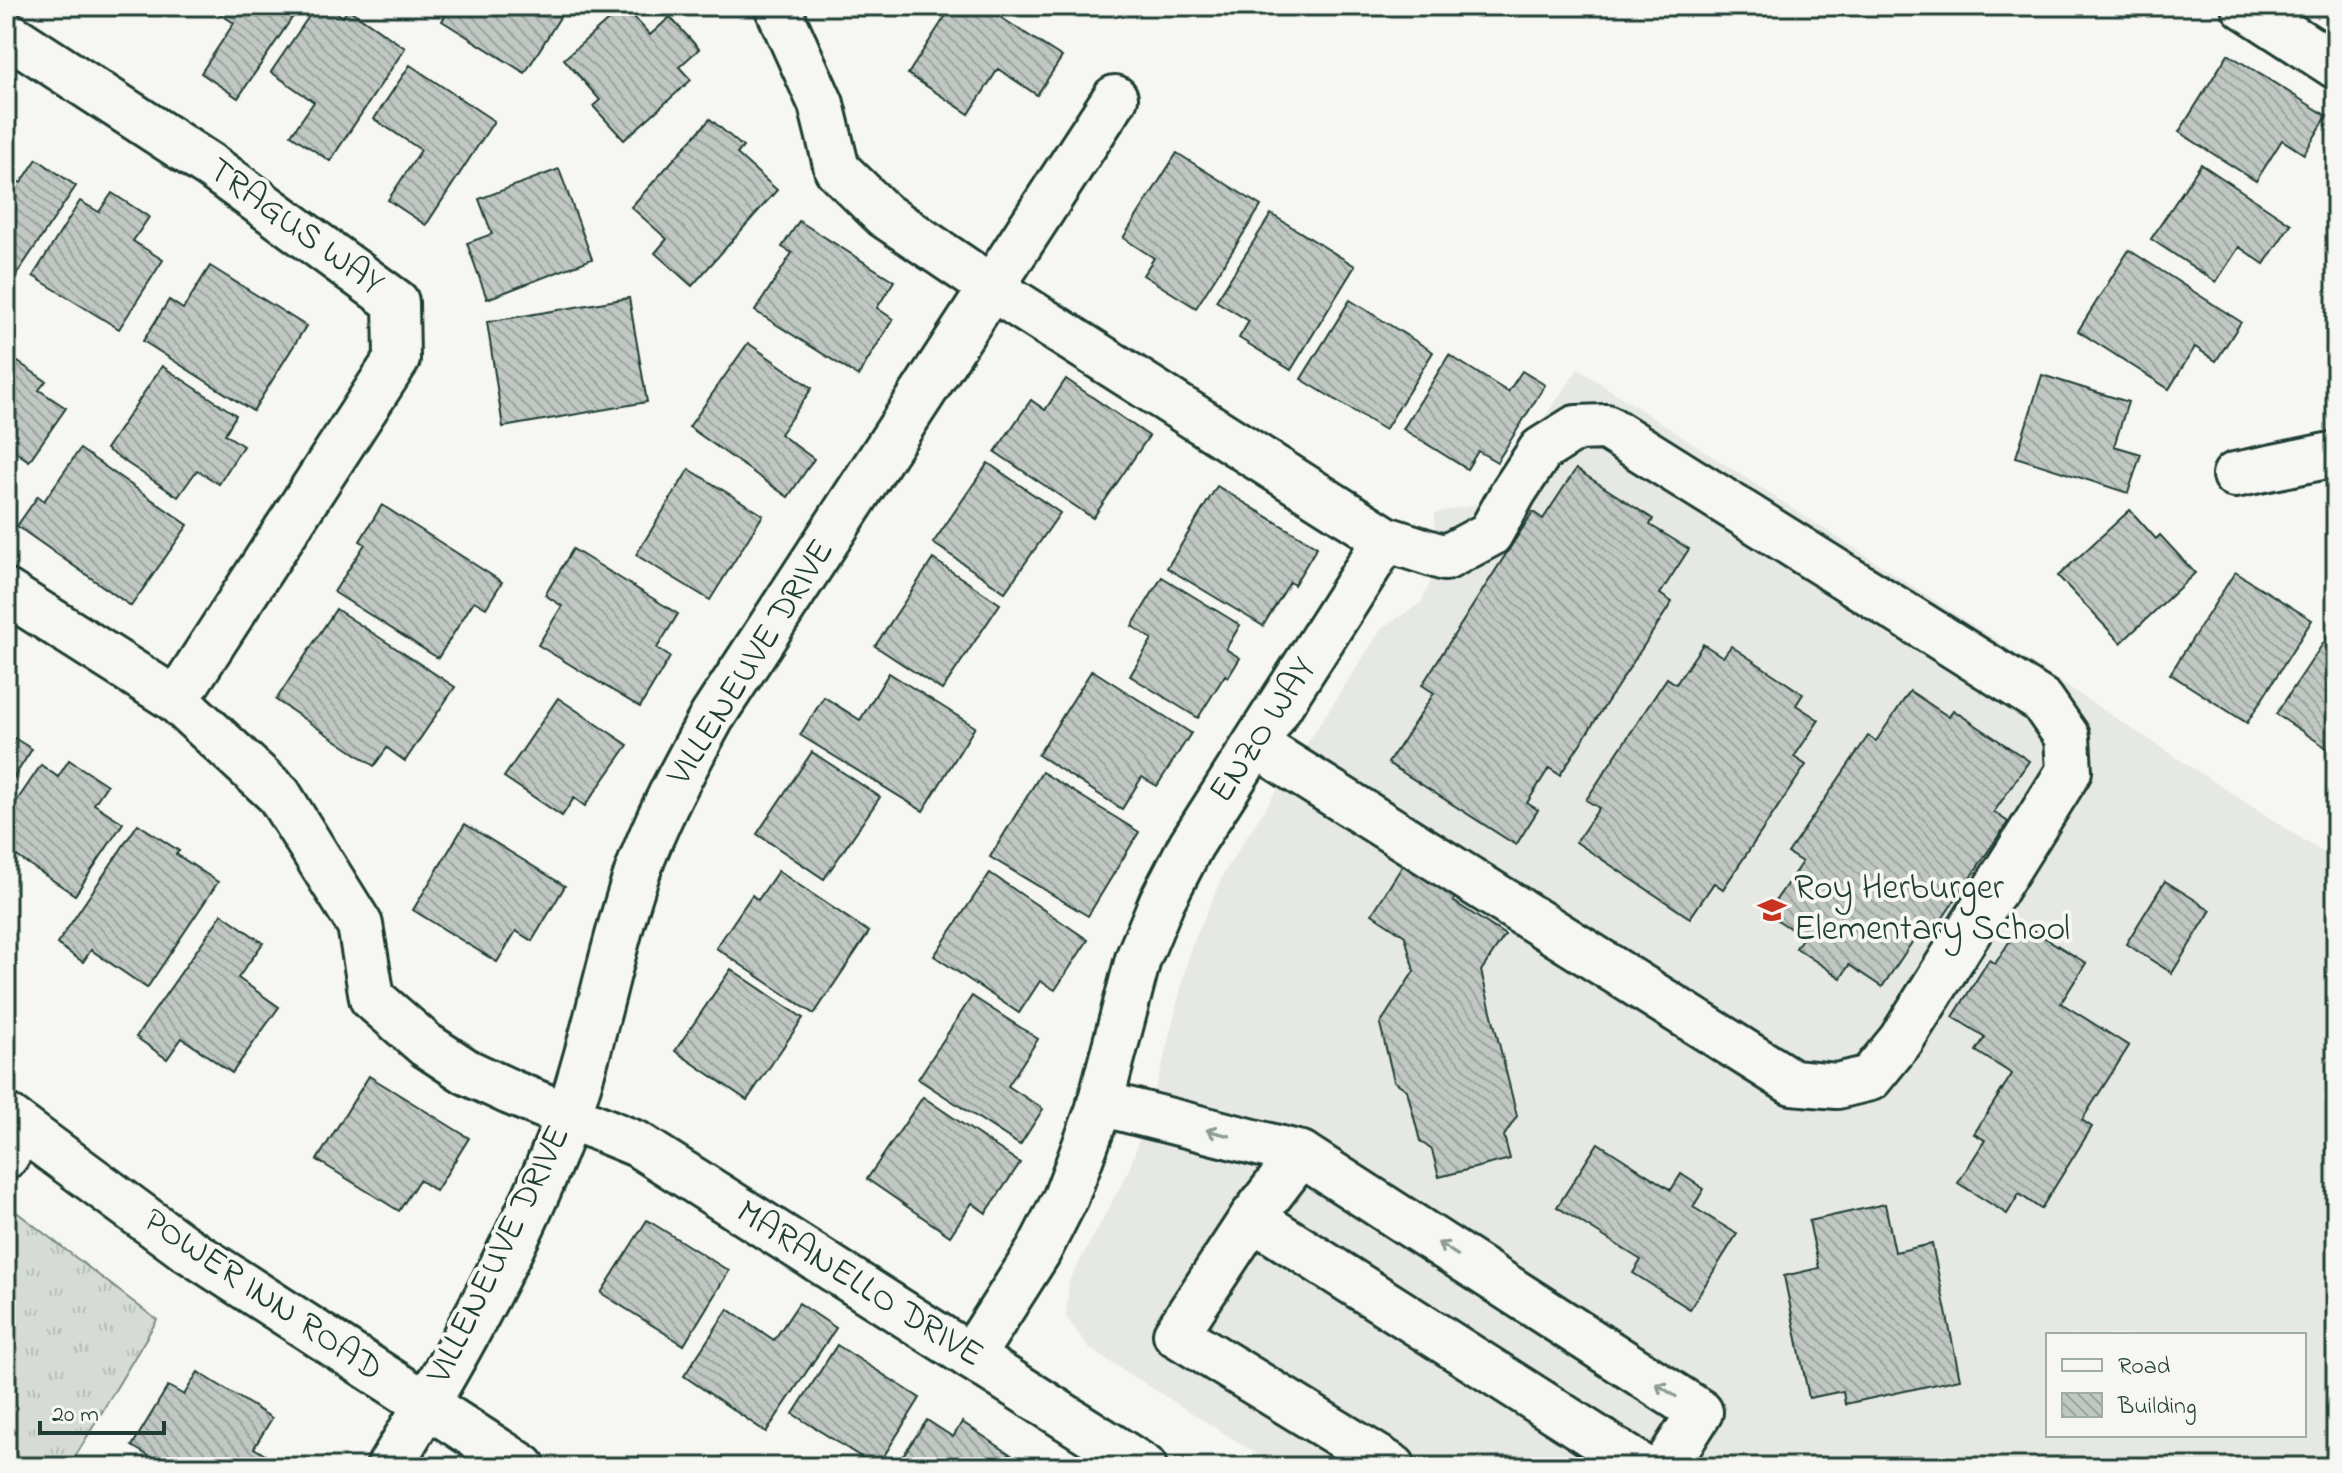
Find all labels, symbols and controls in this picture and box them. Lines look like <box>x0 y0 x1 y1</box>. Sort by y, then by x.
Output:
street label: TRAGUS WAY <box>196 146 395 310</box>
street label: VILLENEUVE DRIVE <box>654 529 849 797</box>
street label: ENZO WAY <box>1197 647 1331 814</box>
place label: Roy Herburger Elementary School <box>1794 863 2070 957</box>
school or university icon: Roy Herburger Elementary School <box>1757 895 1787 925</box>
street label: VILLENEUVE DRIVE <box>414 1117 586 1394</box>
one-way arrow <box>1206 1125 1232 1140</box>
street label: MARANELLO DRIVE <box>725 1188 993 1382</box>
street label: POWER INN ROAD <box>131 1196 393 1396</box>
one-way arrow <box>1437 1241 1459 1257</box>
legend <box>2046 1333 2306 1437</box>
text: Road <box>2118 1350 2171 1385</box>
one-way arrow <box>1655 1381 1678 1397</box>
scale bar <box>40 1385 164 1435</box>
text: Building <box>2117 1390 2197 1425</box>
text: 20 m <box>52 1398 99 1433</box>

